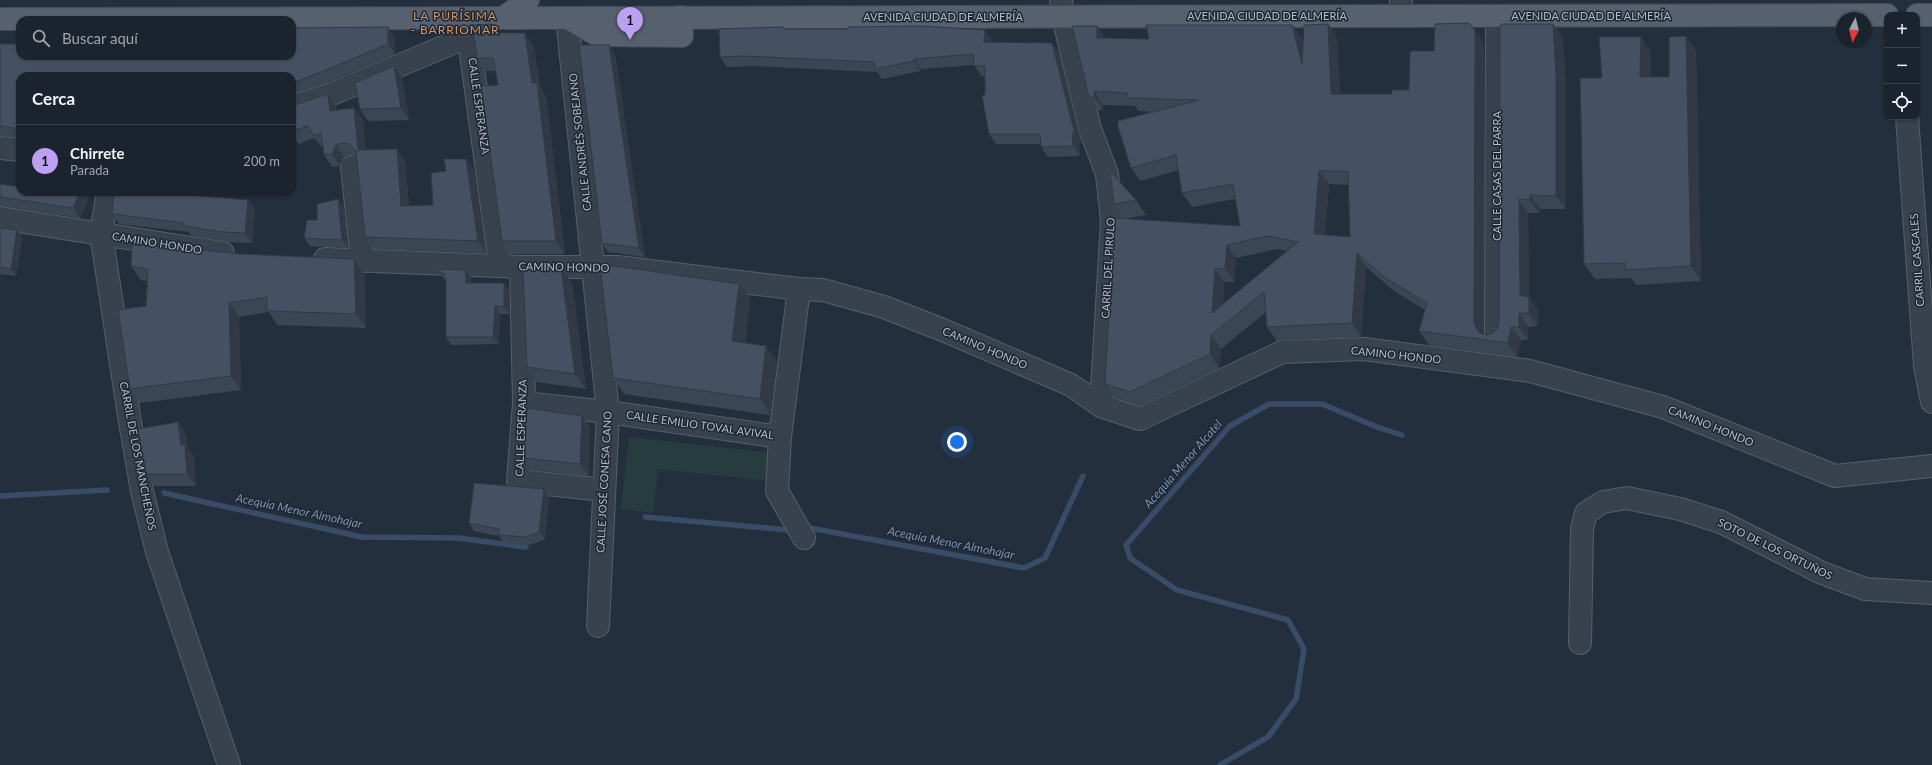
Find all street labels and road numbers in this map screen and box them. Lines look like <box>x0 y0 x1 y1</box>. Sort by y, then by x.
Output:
street label: AVENIDA CIUDAD DE ALMERÍA <box>1187 9 1347 22</box>
street label: AVENIDA CIUDAD DE ALMERÍA <box>1511 9 1671 22</box>
street label: AVENIDA CIUDAD DE ALMERÍA <box>863 10 1023 23</box>
street label: CALLE ESPERANZA <box>466 57 493 156</box>
street label: CALLE ANDRÉS SOBEJANO <box>566 72 593 212</box>
street label: CALLE CASAS DEL PARRA <box>1490 111 1503 241</box>
street label: CARRIL CASCALES <box>1907 213 1926 307</box>
street label: CARRIL DEL PIRULO <box>1098 217 1117 319</box>
street label: CAMINO HONDO <box>111 229 203 256</box>
street label: CAMINO HONDO <box>518 259 610 274</box>
street label: CAMINO HONDO <box>941 324 1030 371</box>
street label: CAMINO HONDO <box>1350 343 1442 366</box>
street label: CALLE ESPERANZA <box>512 379 529 477</box>
street label: CARRIL DE LOS MANCHEÑOS <box>118 380 159 532</box>
street label: CAMINO HONDO <box>1667 402 1756 449</box>
street label: CALLE EMILIO TOVAL AVIVAL <box>625 408 775 441</box>
street label: CALLE JOSÉ CONESA CANO <box>593 411 614 553</box>
street label: SOTO DE LOS ORTUÑOS <box>1716 515 1835 582</box>

